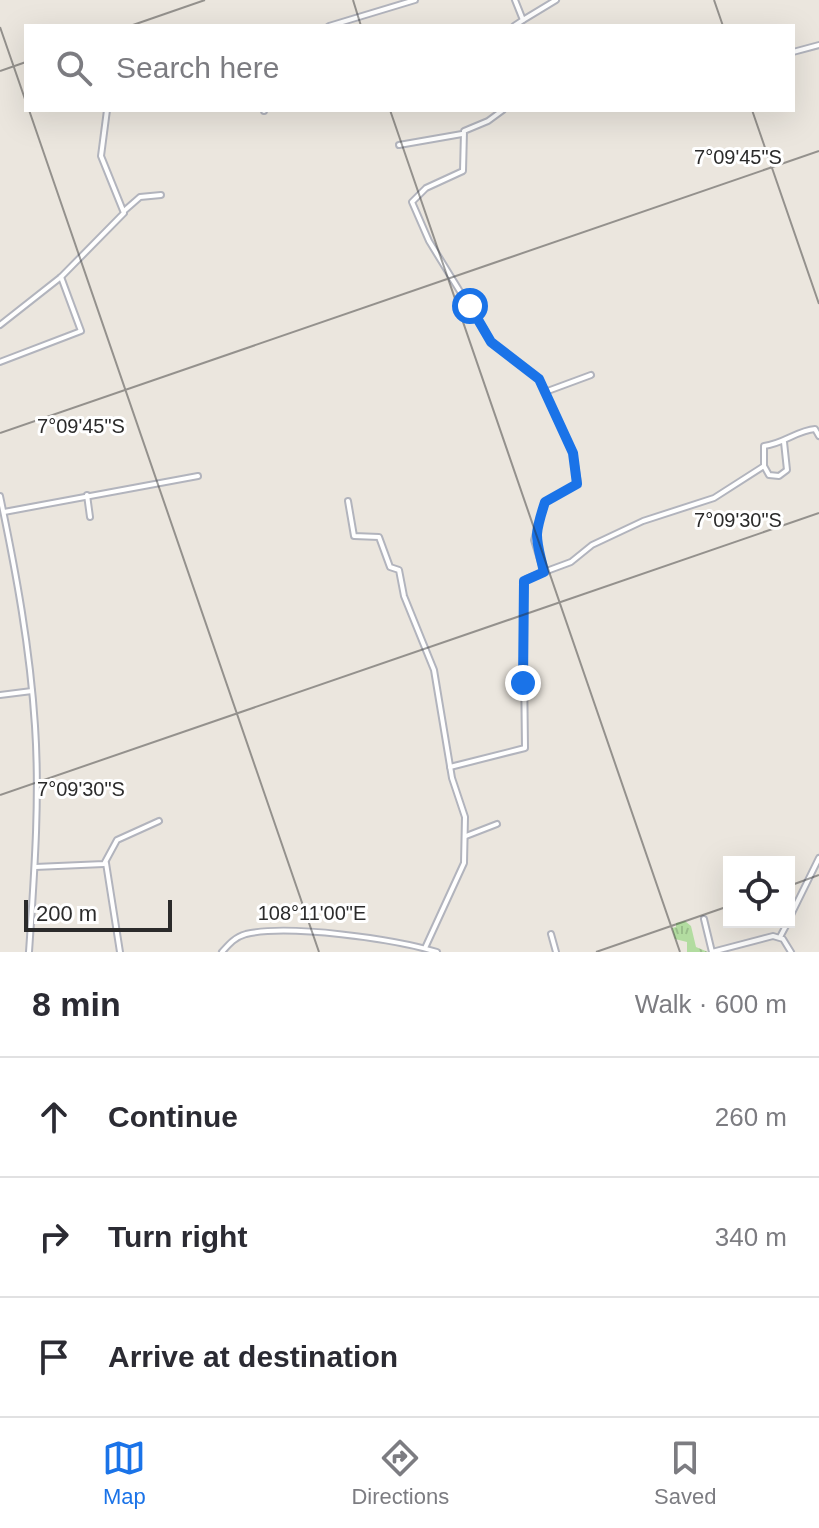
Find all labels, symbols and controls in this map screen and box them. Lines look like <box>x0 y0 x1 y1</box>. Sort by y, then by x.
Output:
search box <box>24 24 795 112</box>
icon: search <box>52 46 96 90</box>
text: Search here <box>116 51 279 84</box>
text: 7°09'45"S <box>694 146 782 168</box>
route start <box>452 288 488 324</box>
text: 7°09'45"S <box>37 415 125 437</box>
text: 7°09'30"S <box>694 509 782 531</box>
route end <box>505 665 541 701</box>
text: 7°09'30"S <box>37 778 125 800</box>
map controls <box>723 856 795 928</box>
button: locate <box>723 856 795 928</box>
scale bar <box>24 896 172 932</box>
text: 200 m <box>36 901 97 926</box>
text: 108°11'00"E <box>258 902 366 924</box>
text: 8 min <box>32 985 121 1023</box>
text: Walk · 600 m <box>635 989 787 1019</box>
icon: ahead <box>32 1095 76 1139</box>
text: Continue <box>108 1100 238 1133</box>
text: 260 m <box>715 1102 787 1132</box>
icon: right <box>32 1215 76 1259</box>
text: Turn right <box>108 1220 247 1253</box>
text: 340 m <box>715 1222 787 1252</box>
icon: arrive <box>32 1335 76 1379</box>
text: Arrive at destination <box>108 1340 398 1373</box>
tab: Map <box>102 1436 146 1510</box>
tab: Directions <box>351 1436 449 1510</box>
tab: Saved <box>654 1436 717 1510</box>

